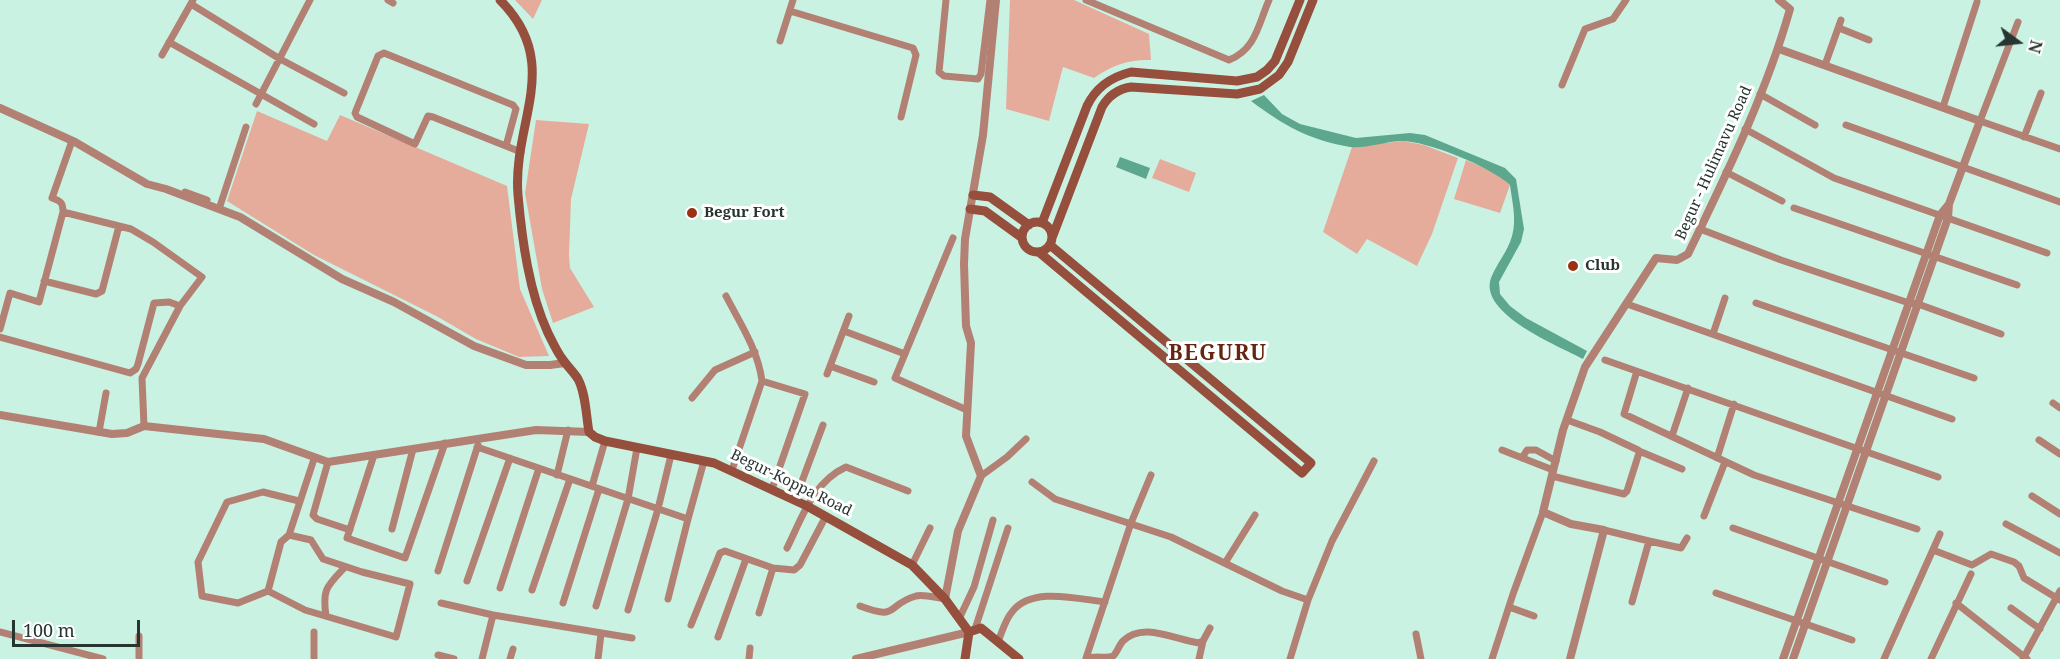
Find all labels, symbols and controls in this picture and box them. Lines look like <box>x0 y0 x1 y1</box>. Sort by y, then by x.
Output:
north arrow <box>1988 12 2048 72</box>
text: N <box>2023 38 2048 56</box>
street label: Begur - Hulimavu Road <box>1672 83 1756 243</box>
place label: Begur Fort <box>704 204 785 222</box>
marker: Begur Fort <box>685 206 699 220</box>
place label: Club <box>1585 257 1620 275</box>
marker: Club <box>1566 259 1580 273</box>
district label: BEGURU <box>1168 341 1268 367</box>
street label: Begur-Koppa Road <box>727 446 855 520</box>
scale bar <box>15 608 142 646</box>
text: 100 m <box>23 618 75 642</box>

